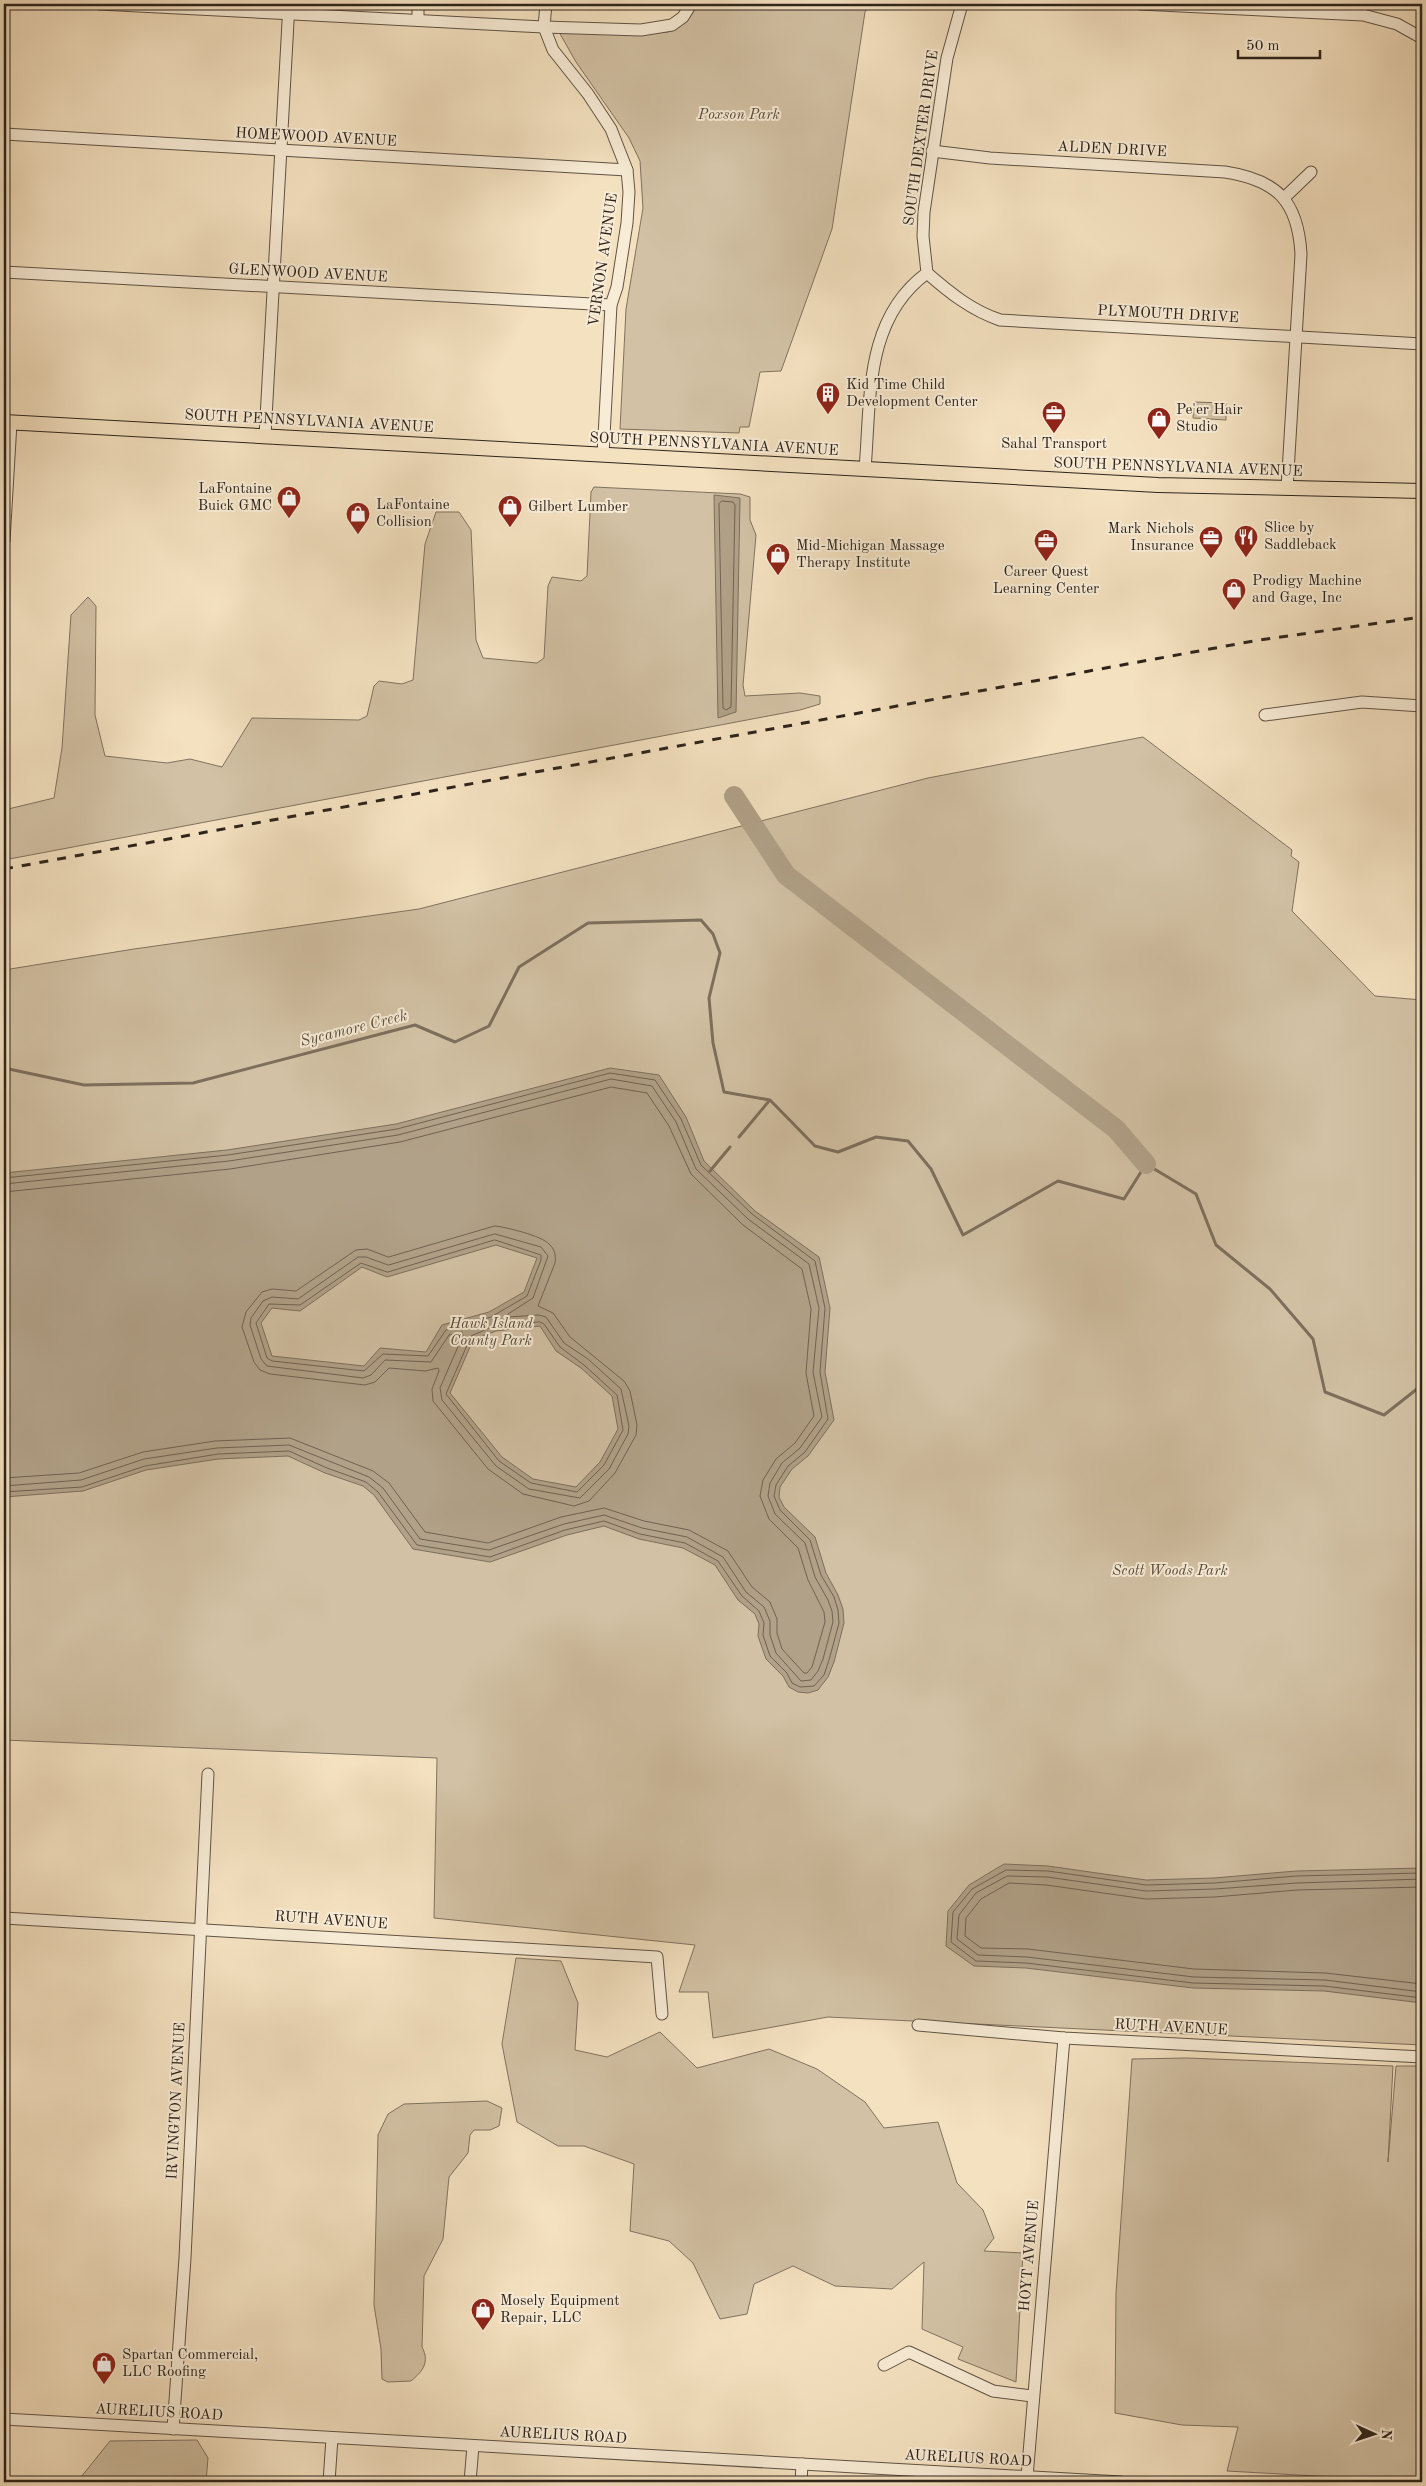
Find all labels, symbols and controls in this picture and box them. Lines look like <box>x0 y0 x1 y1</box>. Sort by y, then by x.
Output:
scale bar <box>1238 28 1321 60</box>
text: 50 m <box>1246 39 1280 54</box>
street label: SOUTH DEXTER DRIVE <box>902 49 942 227</box>
park label: Poxson Park <box>697 108 780 123</box>
street label: HOMEWOOD AVENUE <box>235 126 397 150</box>
street label: ALDEN DRIVE <box>1057 140 1167 160</box>
street label: VERNON AVENUE <box>587 192 621 328</box>
street label: GLENWOOD AVENUE <box>228 262 388 286</box>
street label: PLYMOUTH DRIVE <box>1097 304 1239 326</box>
place label: Kid Time Child Development Center <box>846 378 978 410</box>
building icon: Kid Time Child Development Center <box>815 381 841 415</box>
office icon: Sahal Transport <box>1041 400 1067 434</box>
place label: Pe'er Hair Studio <box>1176 403 1243 435</box>
shop icon: Pe'er Hair Studio <box>1146 406 1172 440</box>
street label: SOUTH PENNSYLVANIA AVENUE <box>184 408 434 436</box>
street label: SOUTH PENNSYLVANIA AVENUE <box>589 431 839 459</box>
place label: Sahal Transport <box>1001 437 1107 452</box>
street label: SOUTH PENNSYLVANIA AVENUE <box>1053 456 1303 480</box>
place label: LaFontaine Buick GMC <box>198 482 272 514</box>
shop icon: LaFontaine Buick GMC <box>276 485 302 519</box>
shop icon: Gilbert Lumber <box>497 494 523 528</box>
place label: LaFontaine Collision <box>376 498 450 530</box>
place label: Gilbert Lumber <box>528 500 628 515</box>
shop icon: LaFontaine Collision <box>345 501 371 535</box>
place label: Slice by Saddleback <box>1264 521 1337 553</box>
place label: Mark Nichols Insurance <box>1108 522 1194 554</box>
restaurant icon: Slice by Saddleback <box>1233 524 1259 558</box>
office icon: Mark Nichols Insurance <box>1198 525 1224 559</box>
office icon: Career Quest Learning Center <box>1033 528 1059 562</box>
place label: Mid-Michigan Massage Therapy Institute <box>796 539 945 571</box>
shop icon: Mid-Michigan Massage Therapy Institute <box>765 542 791 576</box>
place label: Career Quest Learning Center <box>993 565 1099 597</box>
place label: Prodigy Machine and Gage, Inc <box>1252 574 1362 606</box>
shop icon: Prodigy Machine and Gage, Inc <box>1221 577 1247 611</box>
water label: Sycamore Creek <box>299 1008 410 1050</box>
park label: Hawk Island County Park <box>448 1317 534 1349</box>
park label: Scott Woods Park <box>1112 1564 1228 1579</box>
street label: RUTH AVENUE <box>274 1910 388 1932</box>
street label: RUTH AVENUE <box>1114 2018 1228 2038</box>
street label: IRVINGTON AVENUE <box>165 2022 189 2180</box>
street label: HOYT AVENUE <box>1018 2200 1042 2312</box>
place label: Mosely Equipment Repair, LLC <box>500 2294 620 2326</box>
shop icon: Mosely Equipment Repair, LLC <box>470 2297 496 2331</box>
place label: Spartan Commercial, LLC Roofing <box>122 2348 258 2380</box>
shop icon: Spartan Commercial, LLC Roofing <box>91 2351 117 2385</box>
street label: AURELIUS ROAD <box>95 2402 223 2424</box>
north arrow <box>1348 2408 1398 2458</box>
street label: AURELIUS ROAD <box>499 2425 627 2447</box>
text: N <box>1379 2429 1393 2441</box>
street label: AURELIUS ROAD <box>904 2448 1032 2470</box>

